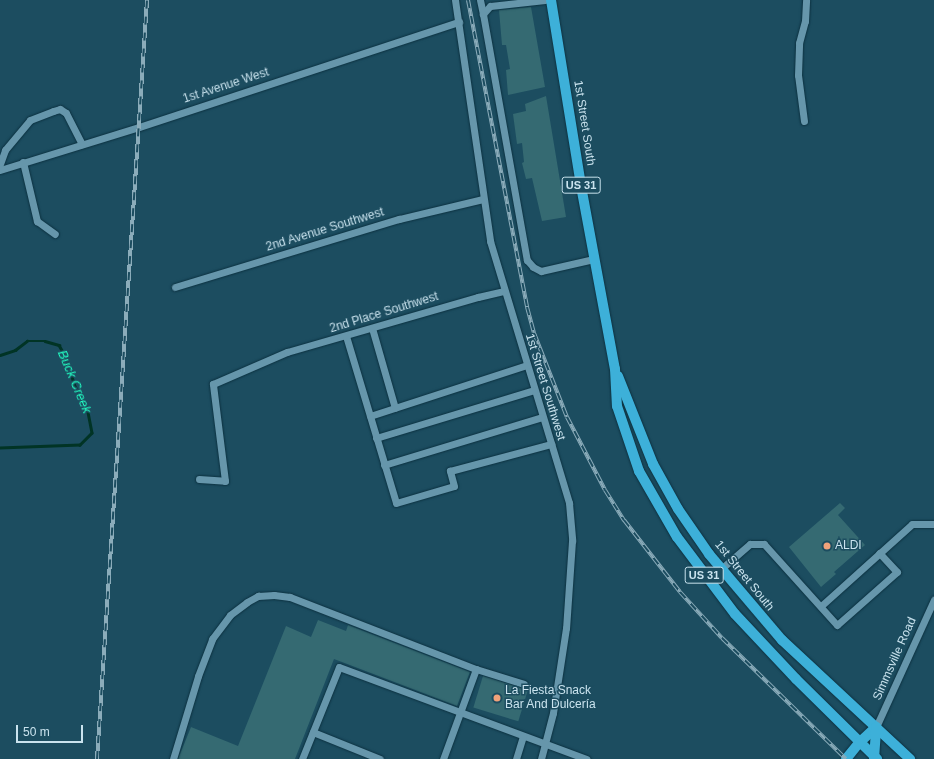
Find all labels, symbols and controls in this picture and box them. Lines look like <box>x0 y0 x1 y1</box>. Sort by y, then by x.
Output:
street label: 1st Avenue West <box>181 65 271 107</box>
street label: 1st Street South <box>570 79 598 167</box>
road number: US 31 <box>561 176 601 194</box>
street label: 2nd Avenue Southwest <box>264 205 386 255</box>
street label: 2nd Place Southwest <box>328 290 440 336</box>
street label: 1st Street Southwest <box>522 332 568 442</box>
water label: Buck Creek <box>54 348 94 416</box>
street label: 1st Street South <box>711 538 777 614</box>
place label: ALDI <box>835 539 862 553</box>
marker: ALDI <box>822 541 832 551</box>
road number: US 31 <box>684 566 724 584</box>
street label: Simmsville Road <box>870 615 920 703</box>
place label: La Fiesta Snack Bar And Dulcería <box>505 684 596 712</box>
marker: La Fiesta Snack Bar And Dulcería <box>492 693 502 703</box>
scale bar <box>18 717 85 743</box>
text: 50 m <box>23 725 50 739</box>

